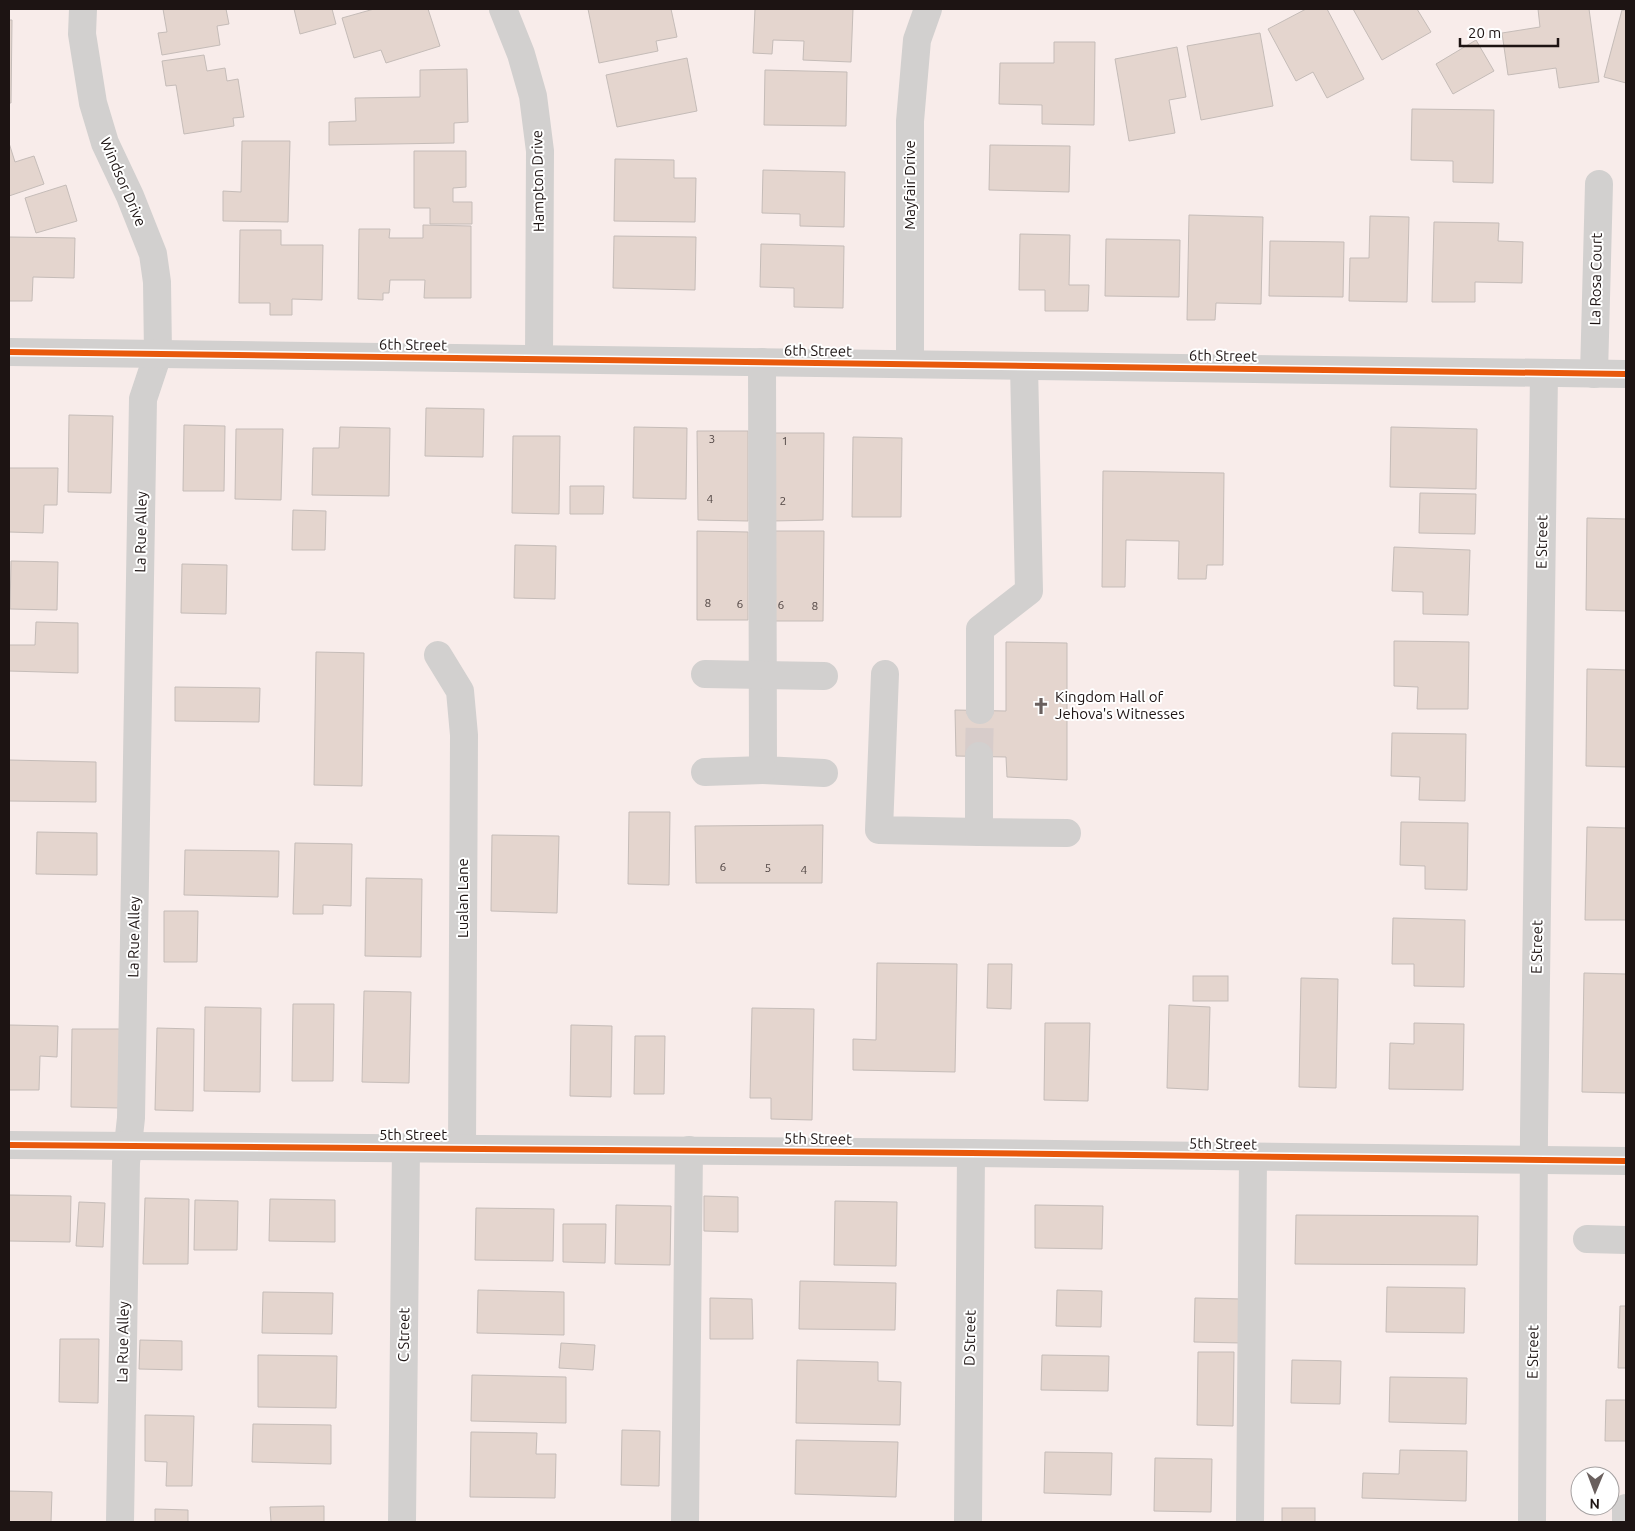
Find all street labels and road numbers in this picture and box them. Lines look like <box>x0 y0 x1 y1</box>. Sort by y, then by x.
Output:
street label: Hampton Drive <box>528 130 547 232</box>
street label: Windsor Drive <box>97 135 150 229</box>
street label: Mayfair Drive <box>901 140 918 230</box>
street label: La Rosa Court <box>1586 232 1605 325</box>
street label: 6th Street <box>379 335 447 354</box>
street label: 6th Street <box>784 341 852 360</box>
street label: 6th Street <box>1189 346 1257 365</box>
street label: La Rue Alley <box>131 491 150 573</box>
street label: E Street <box>1533 515 1550 569</box>
street label: Lualan Lane <box>454 858 471 938</box>
street label: La Rue Alley <box>124 896 143 978</box>
street label: E Street <box>1528 920 1545 974</box>
street label: 5th Street <box>379 1126 447 1143</box>
street label: 5th Street <box>784 1129 852 1148</box>
street label: 5th Street <box>1189 1134 1257 1153</box>
street label: La Rue Alley <box>113 1301 132 1383</box>
street label: C Street <box>395 1307 412 1362</box>
street label: D Street <box>961 1310 978 1366</box>
street label: E Street <box>1524 1325 1541 1379</box>

